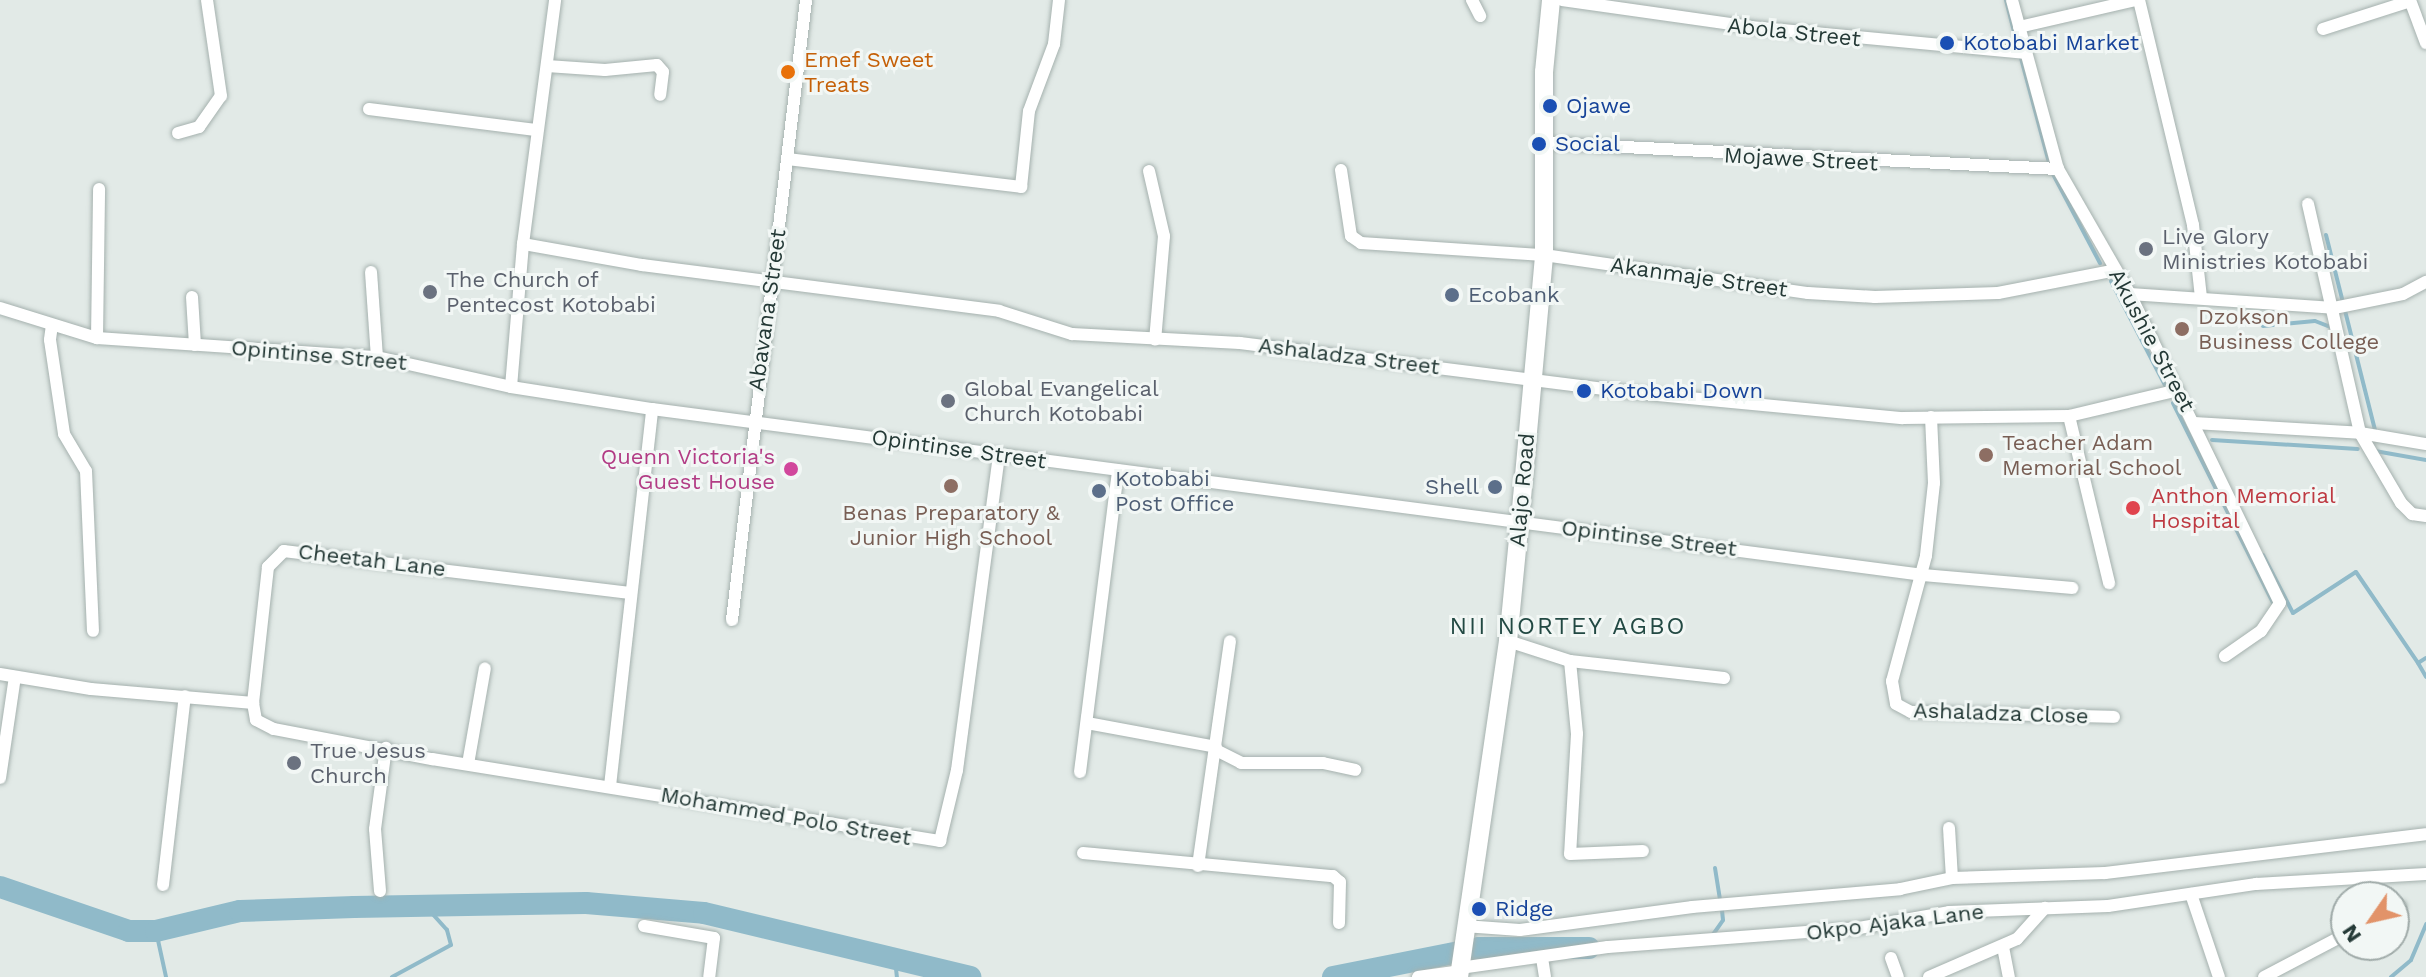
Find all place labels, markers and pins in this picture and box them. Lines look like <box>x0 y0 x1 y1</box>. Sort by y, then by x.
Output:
place label: Kotobabi Market <box>1963 30 2139 56</box>
marker: Kotobabi Market <box>1938 34 1956 52</box>
place label: Emef Sweet Treats <box>804 46 934 98</box>
marker: Emef Sweet Treats <box>779 63 797 81</box>
place label: Ojawe <box>1566 93 1631 119</box>
marker: Ojawe <box>1541 97 1559 115</box>
place label: Social <box>1555 131 1620 157</box>
marker: Social <box>1530 135 1548 153</box>
place label: Live Glory Ministries Kotobabi <box>2162 223 2368 274</box>
marker: Live Glory Ministries Kotobabi <box>2137 240 2155 258</box>
place label: The Church of Pentecost Kotobabi <box>446 266 656 318</box>
place label: Ecobank <box>1468 282 1559 308</box>
marker: The Church of Pentecost Kotobabi <box>421 283 439 301</box>
marker: Ecobank <box>1443 286 1461 304</box>
place label: Dzokson Business College <box>2198 303 2379 354</box>
marker: Dzokson Business College <box>2173 320 2191 338</box>
place label: Global Evangelical Church Kotobabi <box>964 375 1159 426</box>
place label: Kotobabi Down <box>1600 378 1763 404</box>
marker: Kotobabi Down <box>1575 382 1593 400</box>
marker: Global Evangelical Church Kotobabi <box>939 392 957 410</box>
place label: Teacher Adam Memorial School <box>2002 429 2182 480</box>
place label: Quenn Victoria's Guest House <box>600 443 775 494</box>
marker: Teacher Adam Memorial School <box>1977 446 1995 464</box>
marker: Quenn Victoria's Guest House <box>782 460 800 478</box>
place label: Kotobabi Post Office <box>1115 465 1234 516</box>
place label: Shell <box>1425 474 1479 500</box>
marker: Benas Preparatory & Junior High School <box>942 477 960 495</box>
marker: Shell <box>1486 478 1504 496</box>
marker: Kotobabi Post Office <box>1090 482 1108 500</box>
place label: Anthon Memorial Hospital <box>2151 482 2336 534</box>
marker: Anthon Memorial Hospital <box>2122 497 2144 519</box>
place label: Benas Preparatory & Junior High School <box>842 499 1060 550</box>
place label: True Jesus Church <box>310 737 426 788</box>
marker: True Jesus Church <box>285 754 303 772</box>
place label: Ridge <box>1495 896 1554 922</box>
marker: Ridge <box>1470 900 1488 918</box>

